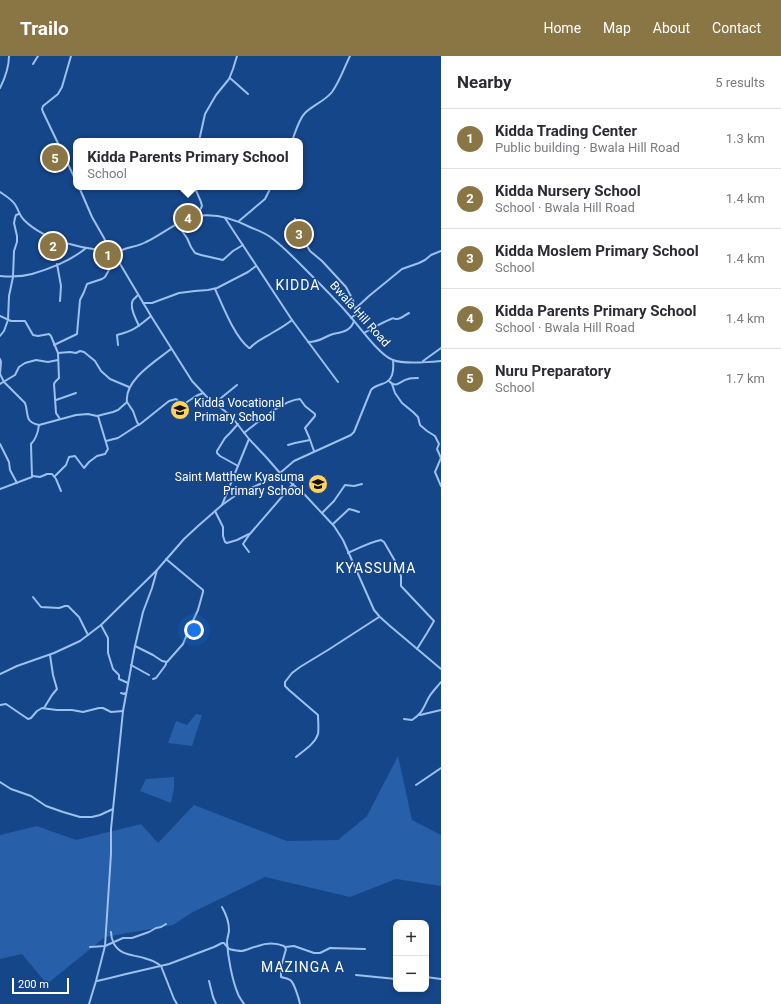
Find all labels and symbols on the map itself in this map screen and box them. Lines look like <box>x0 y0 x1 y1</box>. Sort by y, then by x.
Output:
pin: 5 <box>42 143 68 173</box>
pin: 4 <box>175 203 201 233</box>
pin: 3 <box>286 219 312 249</box>
pin: 2 <box>40 231 66 261</box>
pin: 1 <box>95 240 121 270</box>
district label: KIDDA <box>276 277 320 293</box>
street label: Bwala Hill Road <box>327 278 393 350</box>
place label: Kidda Vocational Primary School <box>194 396 284 424</box>
school or university icon: Kidda Vocational Primary School <box>169 399 191 421</box>
place label: Saint Matthew Kyasuma Primary School <box>175 470 304 498</box>
school or university icon: Saint Matthew Kyasuma Primary School <box>307 473 329 495</box>
district label: KYASSUMA <box>336 560 416 576</box>
your location <box>184 620 204 640</box>
district label: MAZINGA A <box>261 959 345 975</box>
scale bar <box>12 976 69 995</box>

